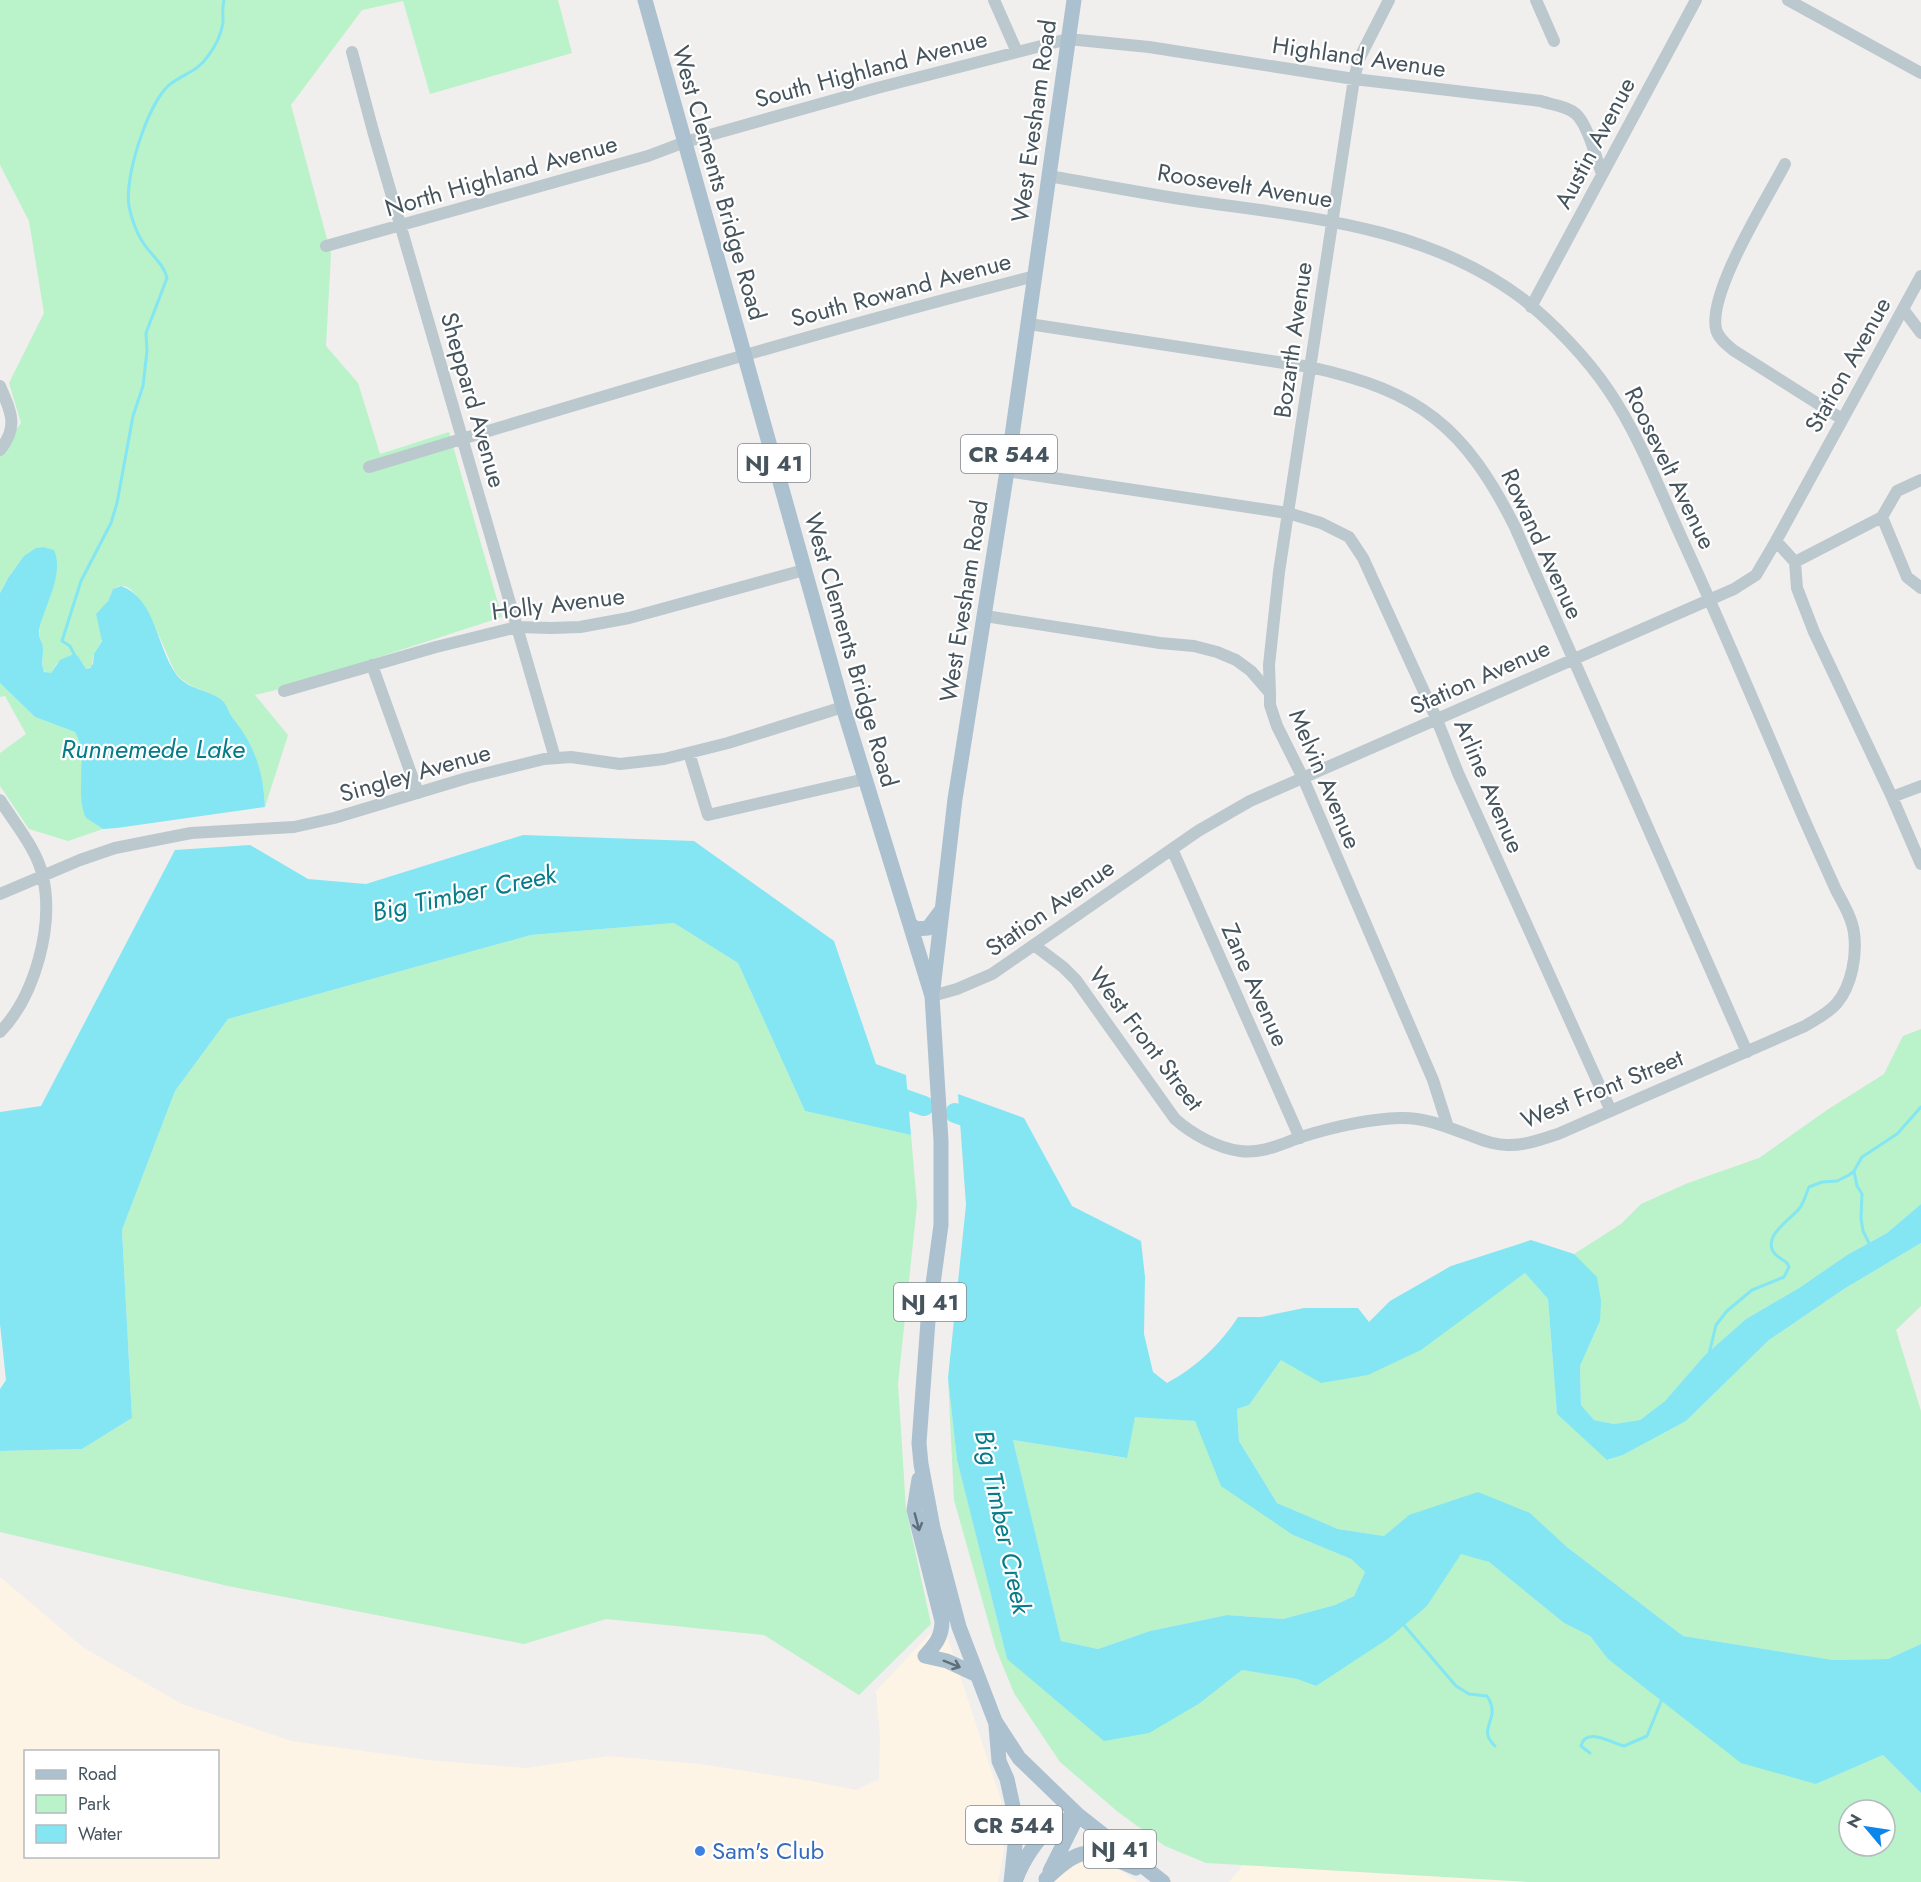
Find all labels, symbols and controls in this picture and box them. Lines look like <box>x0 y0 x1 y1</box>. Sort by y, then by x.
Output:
street label: West Evesham Road <box>1002 17 1065 224</box>
street label: South Highland Avenue <box>751 21 991 116</box>
street label: Highland Avenue <box>1270 27 1448 86</box>
street label: West Clements Bridge Road <box>664 42 775 324</box>
street label: Austin Avenue <box>1545 71 1644 215</box>
street label: North Highland Avenue <box>380 126 621 225</box>
street label: Roosevelt Avenue <box>1155 154 1335 217</box>
street label: South Rowand Avenue <box>787 243 1015 336</box>
street label: Bozarth Avenue <box>1264 260 1321 420</box>
street label: Station Avenue <box>1796 291 1899 439</box>
street label: Sheppard Avenue <box>432 308 515 492</box>
street label: Roosevelt Avenue <box>1616 381 1725 555</box>
road number: CR 544 <box>961 435 1057 473</box>
road number: NJ 41 <box>738 444 810 482</box>
street label: Rowand Avenue <box>1492 463 1593 625</box>
street label: West Evesham Road <box>930 497 997 704</box>
street label: West Clements Bridge Road <box>796 509 907 791</box>
street label: Holly Avenue <box>489 578 626 629</box>
street label: Station Avenue <box>1404 630 1555 723</box>
street label: Melvin Avenue <box>1280 704 1371 854</box>
street label: Arline Avenue <box>1445 713 1533 858</box>
water label: Runnemede Lake <box>61 730 245 768</box>
street label: Singley Avenue <box>335 734 495 811</box>
street label: Station Avenue <box>978 850 1121 965</box>
water label: Big Timber Creek <box>368 855 561 931</box>
street label: Zane Avenue <box>1213 918 1298 1052</box>
street label: West Front Street <box>1081 959 1212 1118</box>
street label: West Front Street <box>1515 1040 1688 1137</box>
road number: NJ 41 <box>894 1283 966 1321</box>
water label: Big Timber Creek <box>965 1426 1041 1619</box>
one-way arrow <box>912 1512 924 1531</box>
one-way arrow <box>942 1659 961 1670</box>
legend <box>24 1750 219 1858</box>
text: Road <box>78 1761 117 1787</box>
text: Park <box>78 1791 110 1817</box>
north arrow <box>1837 1798 1897 1858</box>
road number: CR 544 <box>966 1806 1062 1844</box>
text: N <box>1841 1810 1867 1832</box>
text: Water <box>78 1821 123 1847</box>
road number: NJ 41 <box>1084 1830 1156 1868</box>
place label: Sam's Club <box>712 1833 824 1868</box>
marker: Sam's Club <box>693 1844 707 1858</box>

